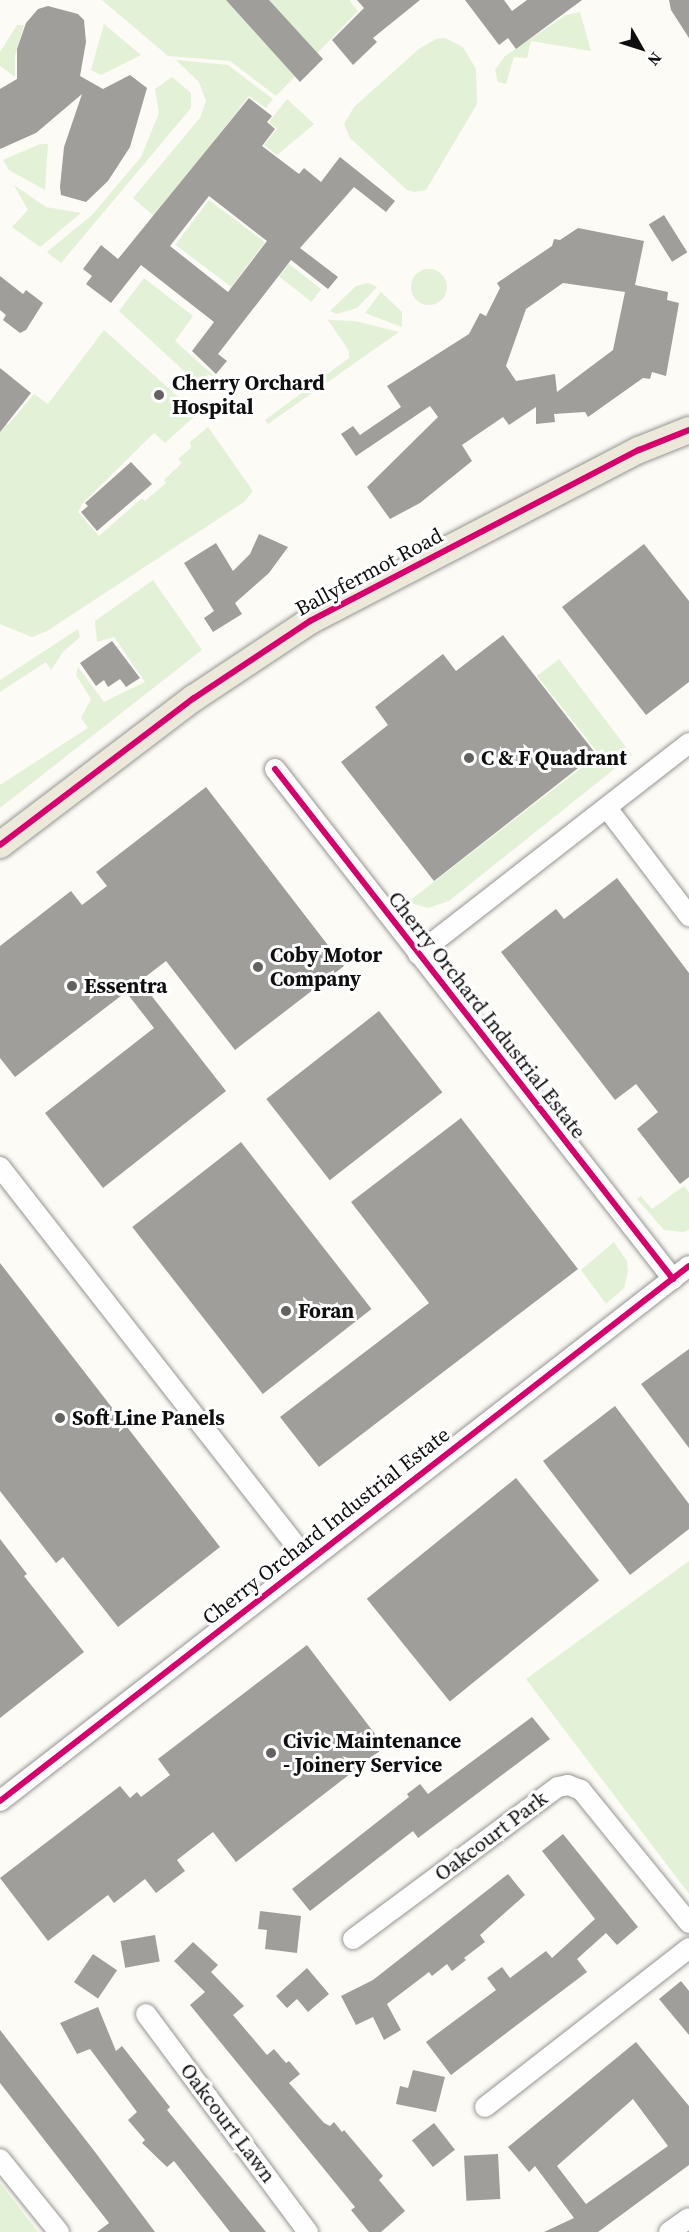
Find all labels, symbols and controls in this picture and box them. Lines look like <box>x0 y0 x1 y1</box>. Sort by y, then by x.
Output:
north arrow <box>611 18 671 78</box>
text: N <box>643 48 667 71</box>
place label: Cherry Orchard Hospital <box>172 370 325 420</box>
marker: Cherry Orchard Hospital <box>150 386 168 404</box>
street label: Ballyfermot Road <box>291 523 447 621</box>
place label: C & F Quadrant <box>481 745 627 771</box>
marker: C & F Quadrant <box>462 751 476 765</box>
street label: Cherry Orchard Industrial Estate <box>383 886 591 1144</box>
place label: Coby Motor Company <box>270 942 382 992</box>
marker: Coby Motor Company <box>251 960 265 974</box>
place label: Essentra <box>84 973 167 999</box>
marker: Essentra <box>65 979 79 993</box>
place label: Foran <box>298 1298 354 1324</box>
marker: Foran <box>279 1304 293 1318</box>
place label: Soft Line Panels <box>72 1405 225 1431</box>
marker: Soft Line Panels <box>53 1411 67 1425</box>
street label: Cherry Orchard Industrial Estate <box>197 1422 455 1630</box>
place label: Civic Maintenance - Joinery Service <box>283 1728 461 1778</box>
marker: Civic Maintenance - Joinery Service <box>264 1746 278 1760</box>
street label: Oakcourt Park <box>430 1785 552 1887</box>
street label: Oakcourt Lawn <box>175 2058 281 2188</box>

